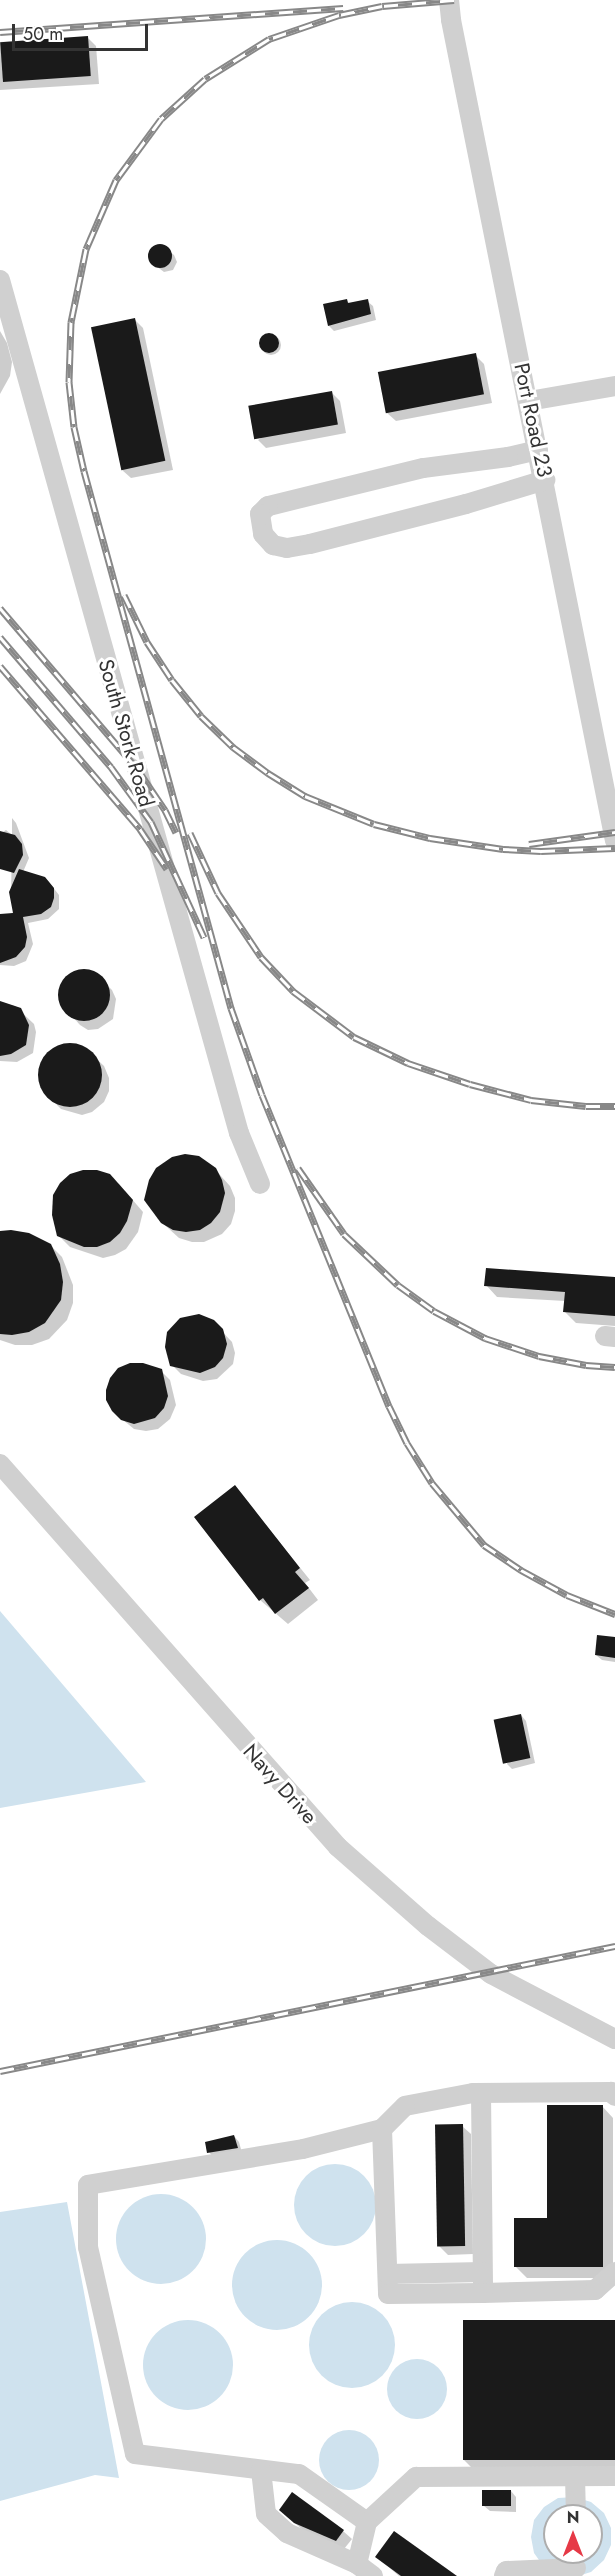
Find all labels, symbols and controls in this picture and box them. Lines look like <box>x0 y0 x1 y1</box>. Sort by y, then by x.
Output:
scale bar <box>15 12 152 50</box>
text: 50 m <box>23 21 63 47</box>
street label: Port Road 23 <box>509 361 557 479</box>
street label: South Stork Road <box>93 656 159 810</box>
street label: Navy Drive <box>238 1739 322 1829</box>
north arrow <box>543 2504 603 2564</box>
text: N <box>567 2506 579 2529</box>

